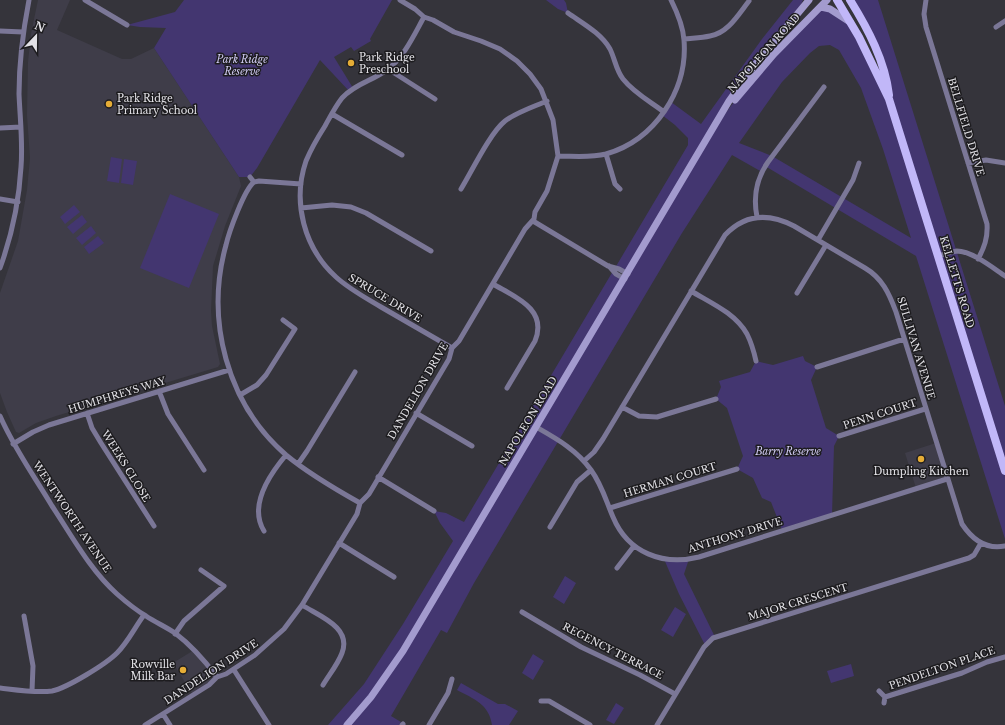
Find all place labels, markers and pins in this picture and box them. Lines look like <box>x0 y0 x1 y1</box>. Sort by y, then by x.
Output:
place label: Park Ridge Preschool <box>359 51 415 76</box>
marker: Park Ridge Preschool <box>346 58 356 68</box>
place label: Park Ridge Primary School <box>117 92 197 117</box>
marker: Park Ridge Primary School <box>104 99 114 109</box>
marker: Dumpling Kitchen <box>916 454 926 464</box>
place label: Dumpling Kitchen <box>873 465 969 478</box>
place label: Rowville Milk Bar <box>131 658 175 683</box>
marker: Rowville Milk Bar <box>178 665 188 675</box>

